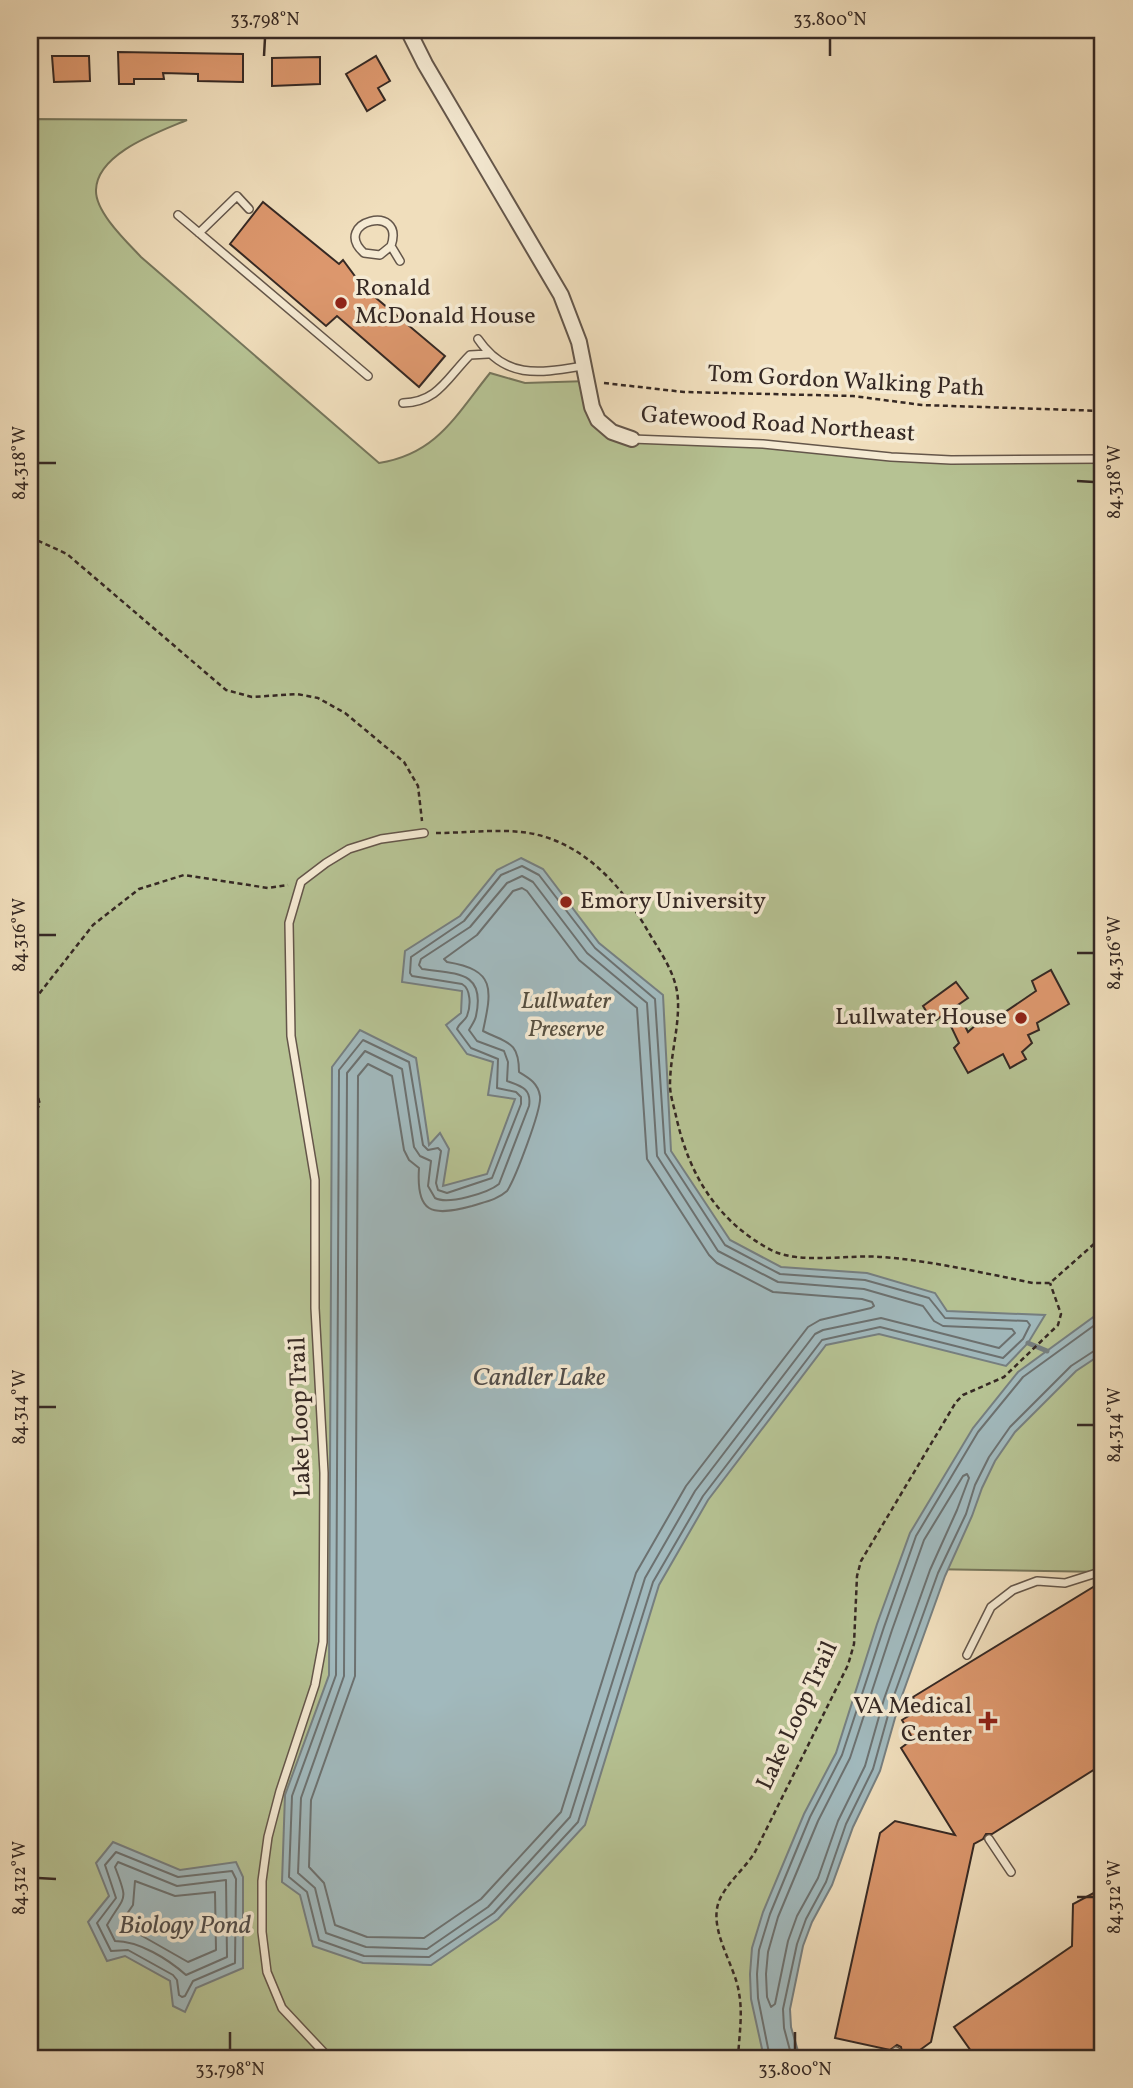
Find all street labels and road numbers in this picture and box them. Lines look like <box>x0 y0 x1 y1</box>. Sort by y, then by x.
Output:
street label: Tom Gordon Walking Path <box>706 358 986 406</box>
street label: Gatewood Road Northeast <box>640 398 916 452</box>
street label: Lake Loop Trail <box>281 1336 321 1498</box>
street label: Lake Loop Trail <box>749 1636 847 1796</box>

